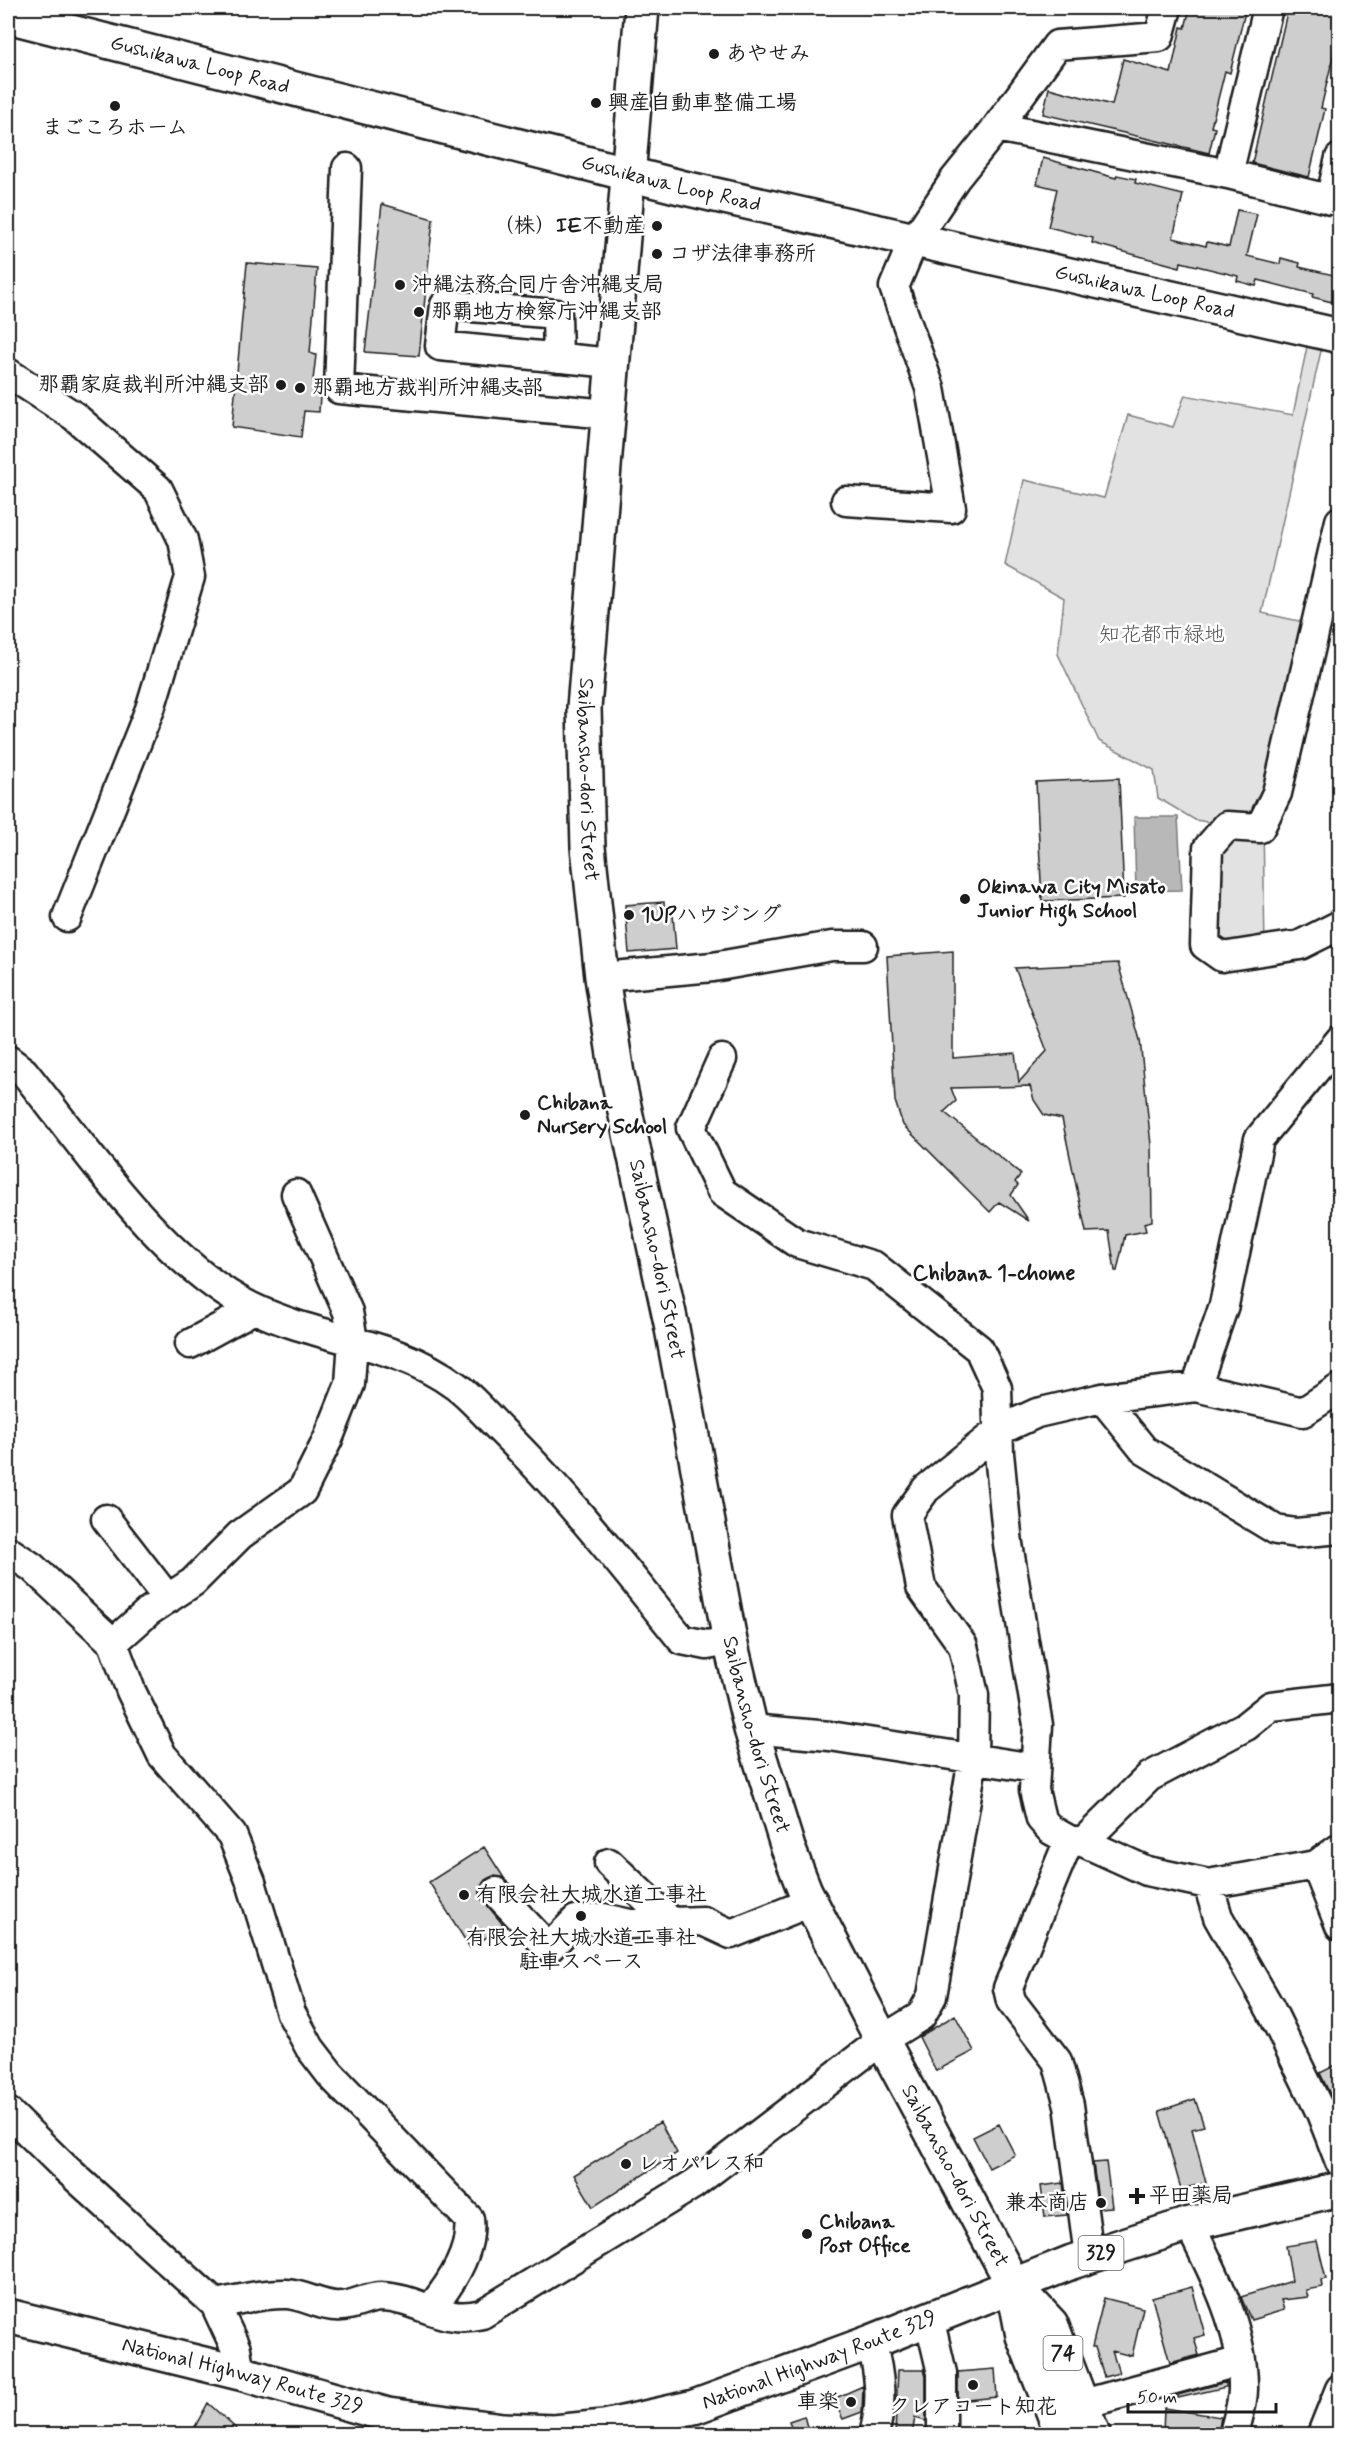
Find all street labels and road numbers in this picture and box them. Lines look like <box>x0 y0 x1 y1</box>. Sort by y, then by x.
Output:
street label: Gushikawa Loop Road <box>107 29 292 101</box>
street label: Gushikawa Loop Road <box>578 148 764 219</box>
street label: Gushikawa Loop Road <box>1052 258 1238 326</box>
street label: Saibansho-dori Street <box>570 677 606 883</box>
street label: Saibansho-dori Street <box>622 1157 691 1362</box>
street label: Saibansho-dori Street <box>715 1633 797 1837</box>
street label: Saibansho-dori Street <box>894 2080 1016 2272</box>
road number: 329 <box>1078 2236 1124 2270</box>
street label: National Highway Route 329 <box>698 2303 941 2417</box>
street label: National Highway Route 329 <box>119 2331 366 2421</box>
road number: 74 <box>1044 2336 1082 2370</box>

